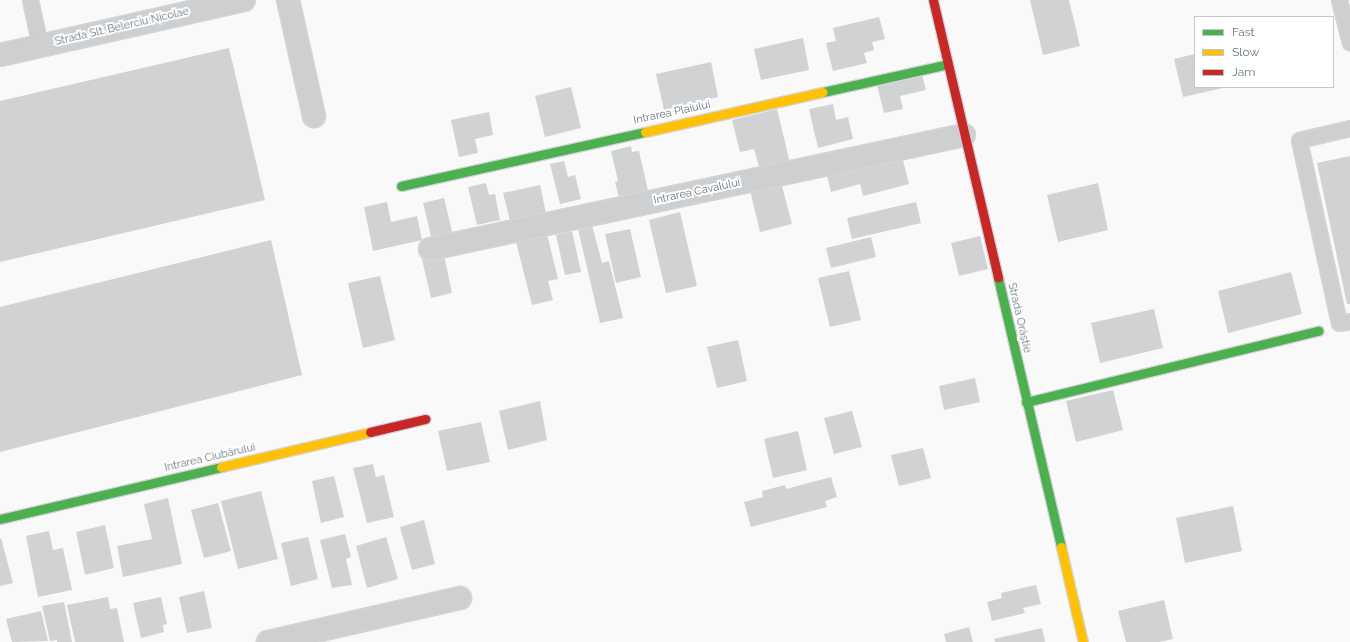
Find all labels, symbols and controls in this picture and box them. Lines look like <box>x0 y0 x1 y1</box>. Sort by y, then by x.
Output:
street label: Strada Slt. Belerciu Nicolae <box>54 5 190 49</box>
legend <box>1194 16 1334 88</box>
text: Fast <box>1232 25 1255 39</box>
text: Slow <box>1232 45 1259 59</box>
text: Jam <box>1232 65 1255 79</box>
street label: Intrarea Plaiului <box>632 98 712 128</box>
street label: Intrarea Cavalului <box>653 176 741 208</box>
street label: Strada Orăștie <box>1005 282 1033 354</box>
street label: Intrarea Ciubărului <box>163 441 257 475</box>

